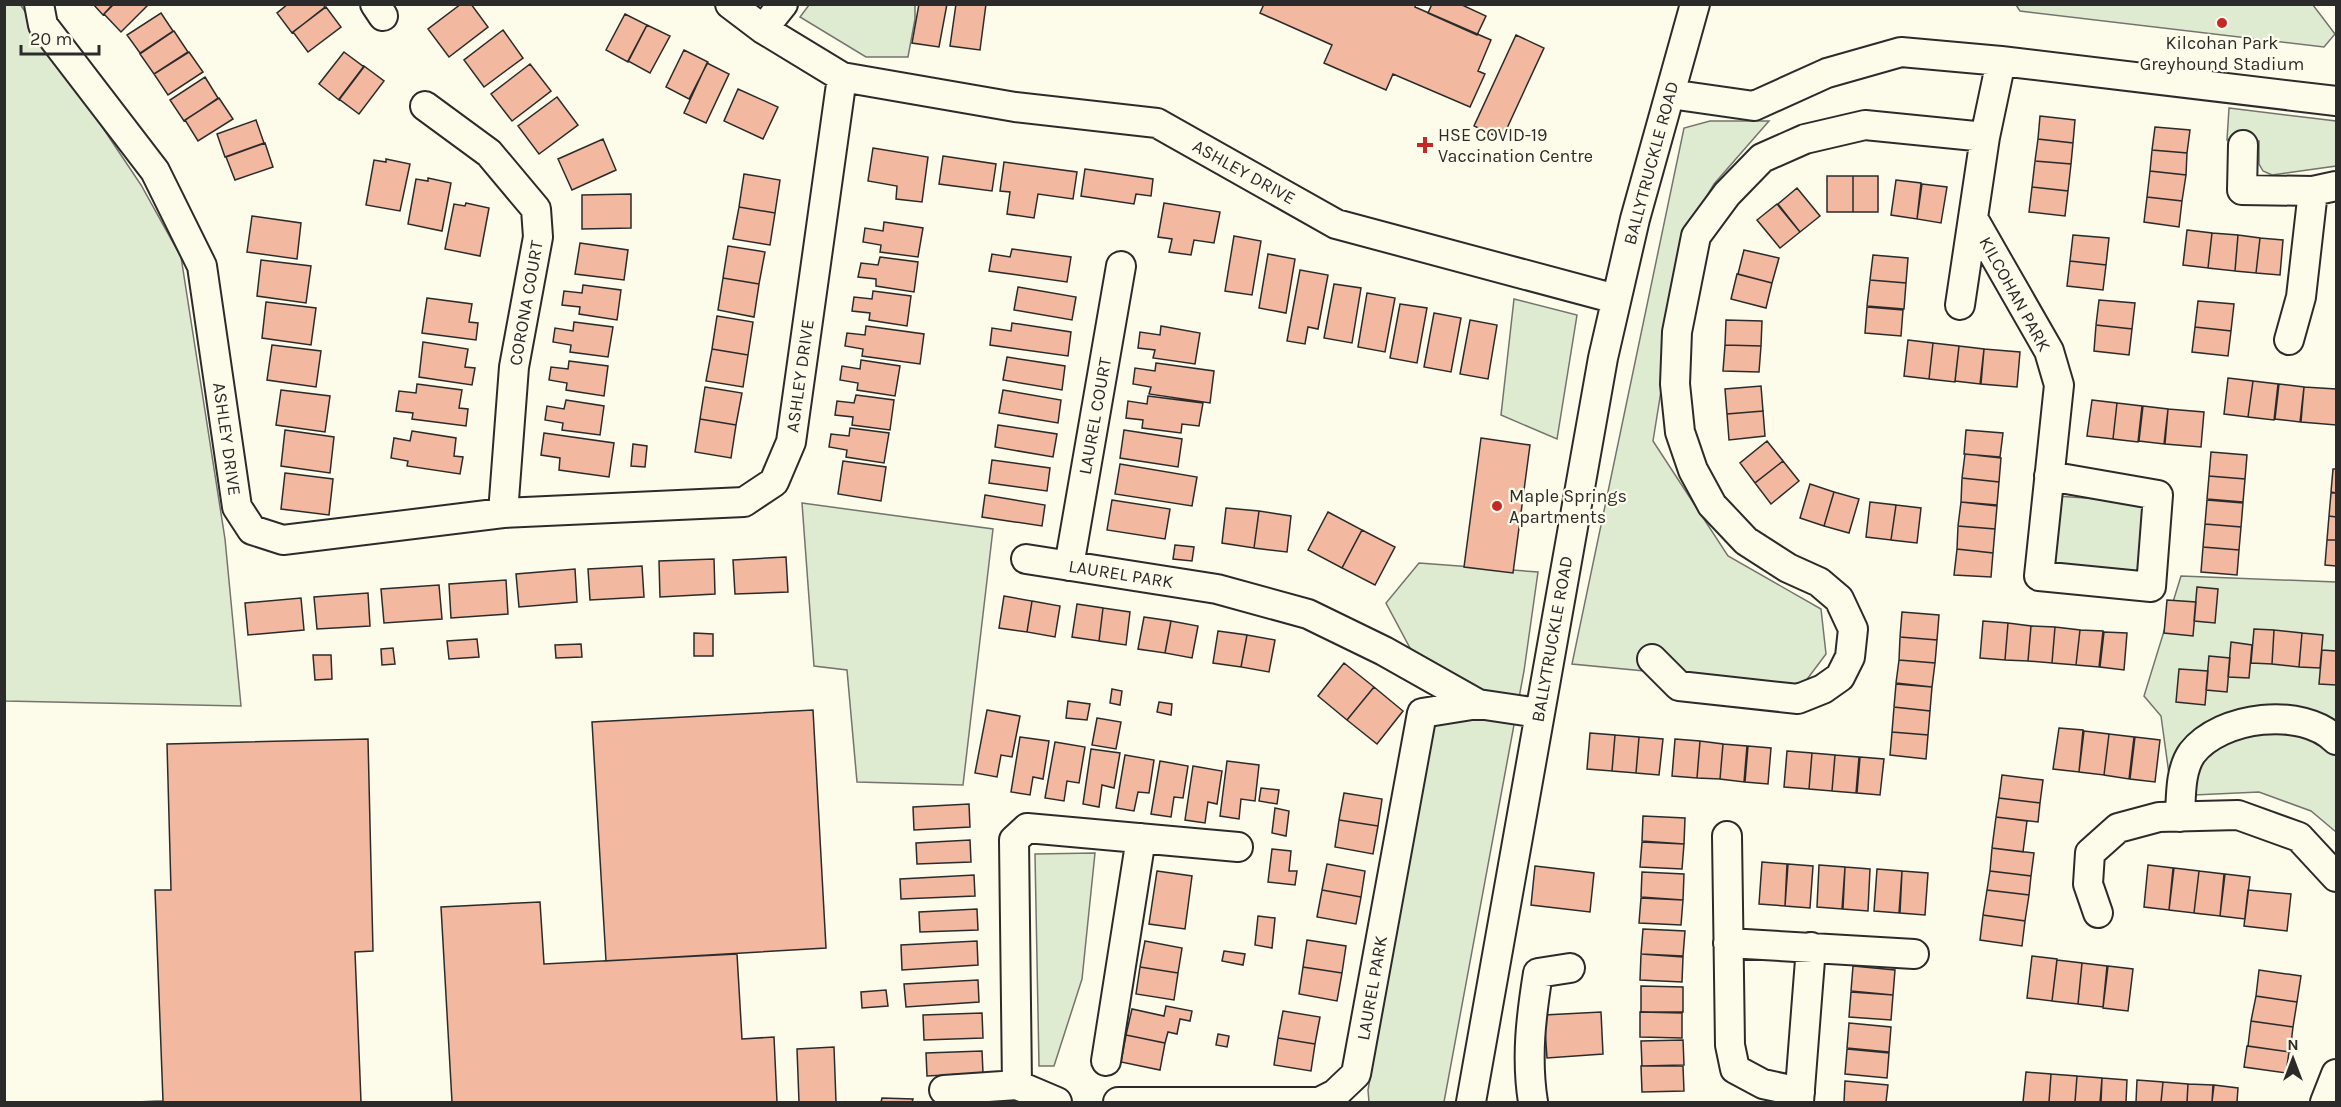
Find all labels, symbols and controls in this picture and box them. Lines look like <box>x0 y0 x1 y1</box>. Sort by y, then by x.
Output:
marker: Kilcohan Park Greyhound Stadium <box>2215 16 2229 30</box>
scale bar <box>21 18 99 56</box>
text: 20 m <box>30 28 72 50</box>
place label: Kilcohan Park Greyhound Stadium <box>2140 32 2304 75</box>
street label: BALLYTRUCKLE ROAD <box>1619 79 1683 247</box>
place label: HSE COVID-19 Vaccination Centre <box>1438 124 1593 167</box>
street label: ASHLEY DRIVE <box>1189 135 1299 209</box>
marker: HSE COVID-19 Vaccination Centre <box>1416 136 1434 154</box>
street label: KILCOHAN PARK <box>1974 233 2056 355</box>
street label: CORONA COURT <box>504 239 548 367</box>
street label: ASHLEY DRIVE <box>781 318 819 434</box>
street label: LAUREL COURT <box>1074 356 1116 476</box>
street label: ASHLEY DRIVE <box>208 381 246 497</box>
place label: Maple Springs Apartments <box>1509 485 1627 528</box>
marker: Maple Springs Apartments <box>1490 499 1504 513</box>
street label: BALLYTRUCKLE ROAD <box>1527 554 1577 724</box>
street label: LAUREL PARK <box>1067 555 1175 593</box>
street label: LAUREL PARK <box>1352 934 1392 1042</box>
north arrow <box>2263 1029 2323 1089</box>
text: N <box>2287 1035 2299 1054</box>

